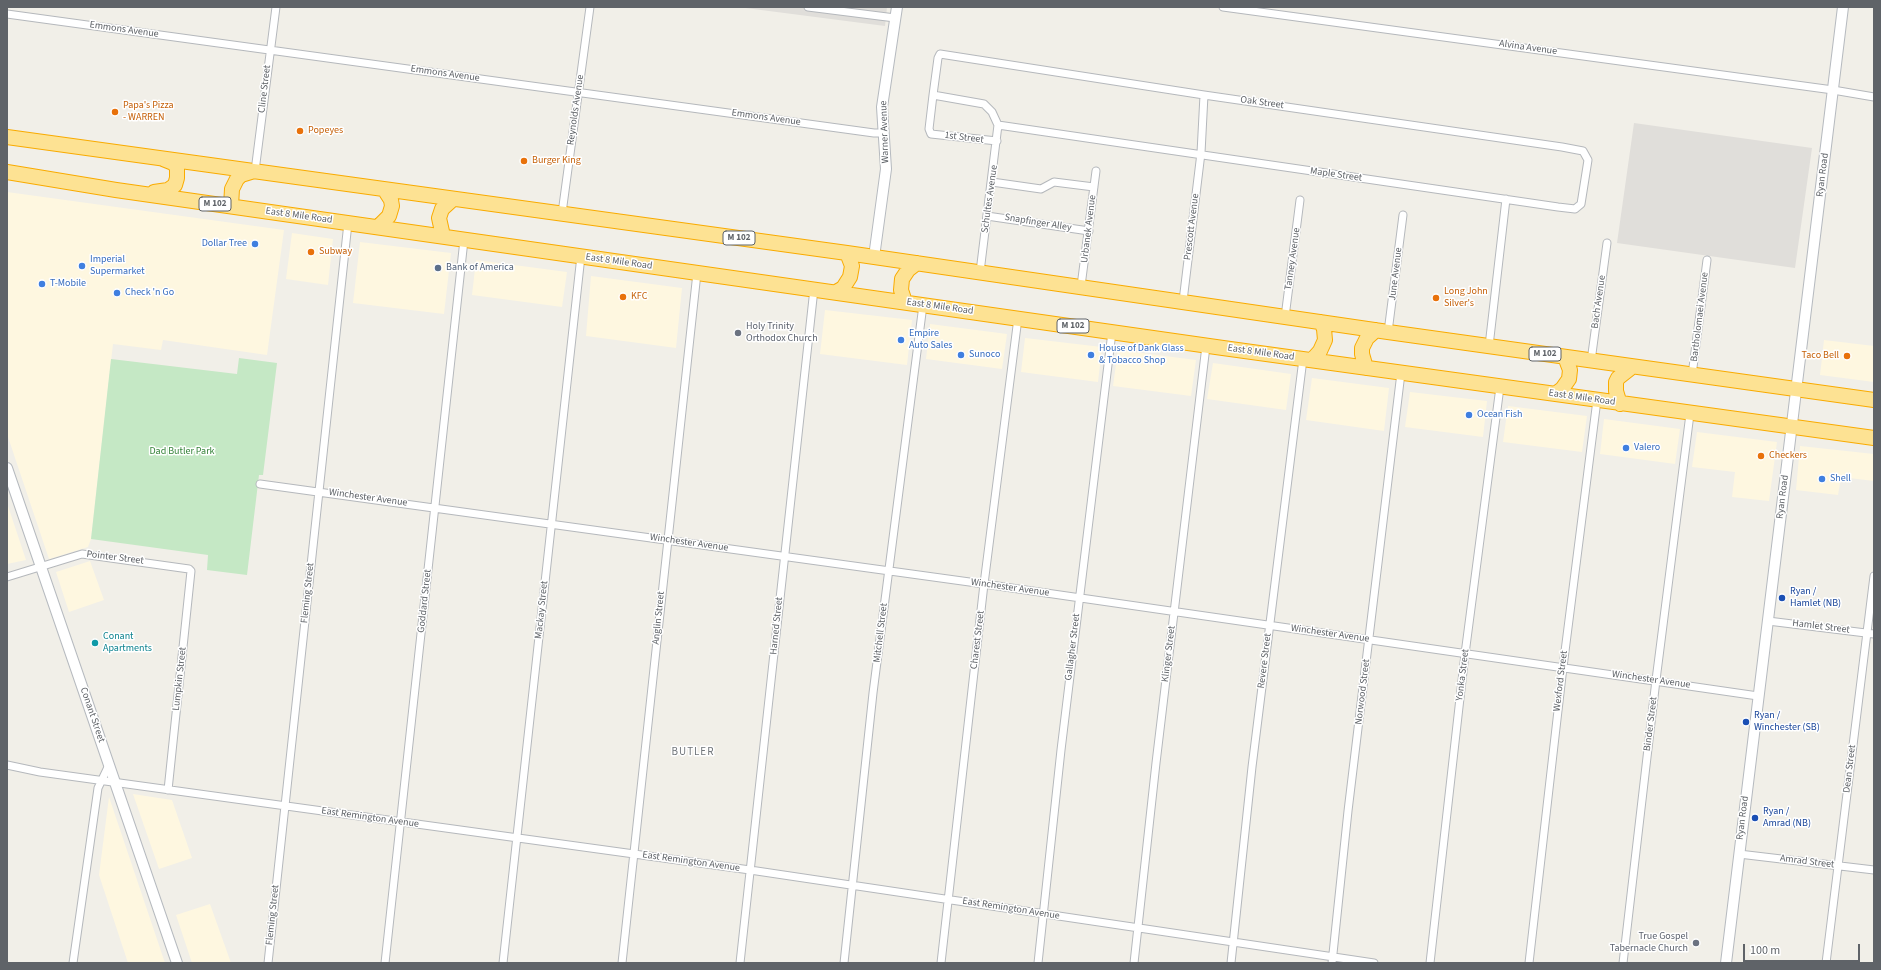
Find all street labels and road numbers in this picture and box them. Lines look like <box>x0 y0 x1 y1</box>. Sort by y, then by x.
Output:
street label: Emmons Avenue <box>89 19 159 41</box>
street label: Alvina Avenue <box>1498 38 1558 58</box>
street label: Emmons Avenue <box>410 63 480 85</box>
street label: Cline Street <box>256 64 274 114</box>
street label: Reynolds Avenue <box>565 74 587 146</box>
street label: Oak Street <box>1240 94 1284 112</box>
street label: Warner Avenue <box>878 100 892 164</box>
street label: Emmons Avenue <box>731 107 801 129</box>
street label: 1st Street <box>944 130 984 146</box>
street label: Ryan Road <box>1814 152 1832 198</box>
street label: Schultes Avenue <box>979 164 1001 234</box>
street label: Maple Street <box>1309 165 1363 185</box>
street label: Prescott Avenue <box>1182 193 1202 261</box>
street label: Urbanek Avenue <box>1079 194 1099 264</box>
road number: M 102 <box>199 197 231 211</box>
street label: East 8 Mile Road <box>265 205 333 227</box>
street label: Snapfinger Alley <box>1004 212 1072 234</box>
street label: Tanney Avenue <box>1283 227 1303 291</box>
road number: M 102 <box>723 231 755 245</box>
street label: June Avenue <box>1387 247 1405 301</box>
street label: East 8 Mile Road <box>585 251 653 273</box>
street label: Bartholomaei Avenue <box>1689 272 1711 362</box>
street label: Bach Avenue <box>1589 275 1609 329</box>
street label: East 8 Mile Road <box>906 296 974 318</box>
road number: M 102 <box>1057 319 1089 333</box>
street label: East 8 Mile Road <box>1227 342 1295 364</box>
road number: M 102 <box>1529 347 1561 361</box>
street label: East 8 Mile Road <box>1548 387 1616 409</box>
street label: Ryan Road <box>1774 474 1792 520</box>
street label: Winchester Avenue <box>328 487 408 509</box>
street label: Winchester Avenue <box>649 532 729 554</box>
street label: Pointer Street <box>86 549 144 567</box>
street label: Fleming Street <box>299 562 317 624</box>
street label: Goddard Street <box>416 569 434 633</box>
street label: Winchester Avenue <box>970 577 1050 599</box>
street label: Mackay Street <box>533 580 551 640</box>
street label: Anglin Street <box>650 591 668 645</box>
street label: Harned Street <box>768 597 786 655</box>
street label: Mitchell Street <box>871 602 891 664</box>
street label: Charest Street <box>968 610 988 670</box>
street label: Gallagher Street <box>1063 613 1083 681</box>
street label: Hamlet Street <box>1792 618 1850 636</box>
street label: Winchester Avenue <box>1290 623 1370 645</box>
street label: Klinger Street <box>1160 625 1178 683</box>
street label: Revere Street <box>1256 633 1274 689</box>
street label: Lumpkin Street <box>171 647 189 711</box>
street label: Yonka Street <box>1454 648 1472 702</box>
street label: Wexford Street <box>1551 650 1571 712</box>
street label: Norwood Street <box>1353 658 1373 726</box>
street label: Winchester Avenue <box>1611 669 1691 691</box>
street label: Conant Street <box>77 686 107 744</box>
street label: Binder Street <box>1642 696 1660 752</box>
street label: Dean Street <box>1841 744 1859 794</box>
street label: Ryan Road <box>1734 795 1752 841</box>
street label: East Remington Avenue <box>320 805 420 831</box>
street label: East Remington Avenue <box>641 849 741 875</box>
street label: Amrad Street <box>1779 853 1835 871</box>
street label: Fleming Street <box>264 884 282 946</box>
street label: East Remington Avenue <box>961 895 1061 923</box>

